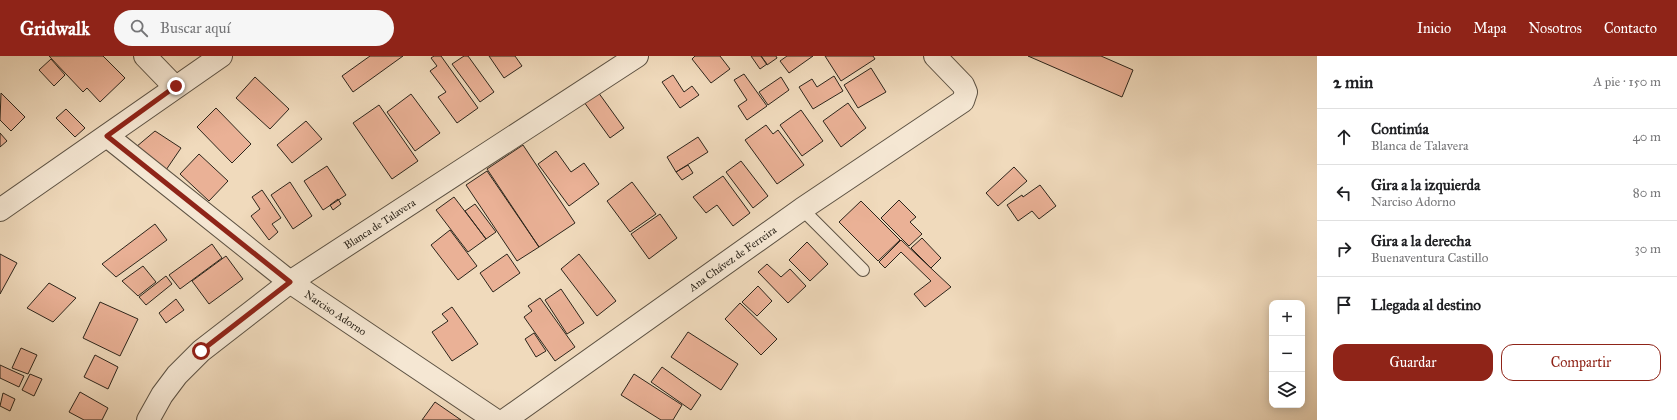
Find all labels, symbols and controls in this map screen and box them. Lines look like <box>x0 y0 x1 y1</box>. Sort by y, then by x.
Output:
search box <box>114 10 394 46</box>
text: Gridwalk <box>20 17 90 40</box>
icon: search <box>128 17 150 39</box>
text: Buscar aquí <box>160 19 231 37</box>
text: Inicio <box>1417 20 1451 37</box>
text: Mapa <box>1473 20 1506 37</box>
text: Nosotros <box>1528 20 1582 37</box>
text: Contacto <box>1604 20 1657 37</box>
text: 2 min <box>1333 72 1373 93</box>
text: A pie · 150 m <box>1593 74 1661 90</box>
route end <box>167 77 185 95</box>
text: Continúa <box>1371 120 1429 138</box>
icon: ahead <box>1333 126 1355 148</box>
text: 40 m <box>1632 129 1661 145</box>
text: Blanca de Talavera <box>1371 138 1469 154</box>
text: Gira a la izquierda <box>1371 176 1480 194</box>
icon: left <box>1333 182 1355 204</box>
text: 80 m <box>1633 185 1661 201</box>
text: Narciso Adorno <box>1371 194 1456 210</box>
street label: Blanca de Talavera <box>342 196 418 252</box>
street label: Ana Chávez de Ferreira <box>686 223 779 295</box>
text: Gira a la derecha <box>1371 232 1471 250</box>
icon: right <box>1333 238 1355 260</box>
text: 30 m <box>1635 241 1661 257</box>
text: Buenaventura Castillo <box>1371 250 1488 266</box>
street label: Narciso Adorno <box>302 288 369 339</box>
icon: arrive <box>1333 294 1355 316</box>
text: Llegada al destino <box>1371 296 1481 314</box>
map controls <box>1269 300 1305 408</box>
button: + <box>1269 300 1305 336</box>
button: − <box>1269 336 1305 372</box>
route start <box>192 342 210 360</box>
button: Guardar <box>1333 344 1493 381</box>
button: Compartir <box>1501 344 1661 381</box>
button: layers <box>1269 372 1305 408</box>

